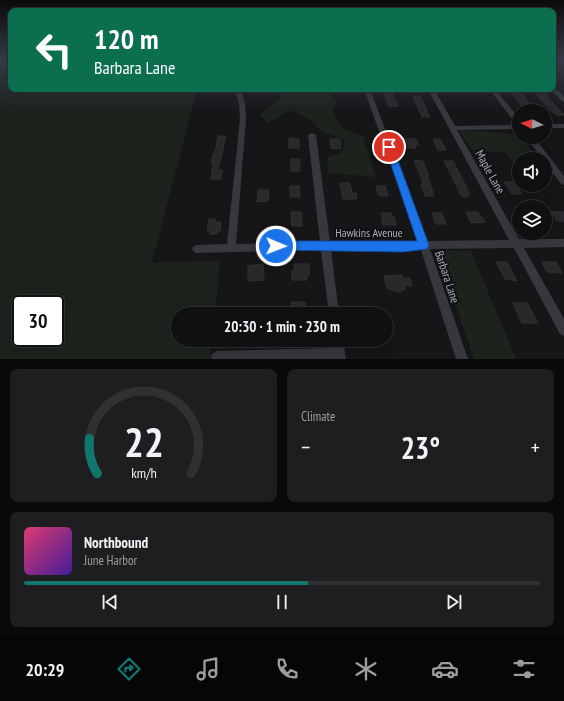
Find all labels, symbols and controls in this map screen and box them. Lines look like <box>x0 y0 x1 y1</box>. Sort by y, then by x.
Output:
text: 120 m <box>94 20 158 57</box>
icon: left <box>28 24 80 76</box>
text: Barbara Lane <box>94 56 175 79</box>
north arrow <box>512 104 552 144</box>
map controls <box>512 104 552 240</box>
pin <box>372 130 406 164</box>
icon: arrive <box>378 136 400 158</box>
street label: Maple Lane <box>472 147 509 196</box>
button: sound <box>512 152 552 192</box>
button: layers <box>512 200 552 240</box>
position arrow <box>255 225 297 267</box>
street label: Hawkins Avenue <box>335 225 403 240</box>
street label: Barbara Lane <box>432 249 463 305</box>
speed limit sign: 30 <box>12 295 64 347</box>
text: 20:30 · 1 min · 230 m <box>224 317 340 336</box>
text: Climate <box>301 408 335 425</box>
text: 22 <box>124 414 163 467</box>
text: 23° <box>401 428 440 467</box>
text: − <box>301 433 310 461</box>
text: + <box>531 433 540 461</box>
text: km/h <box>131 462 156 481</box>
text: Northbound <box>84 533 148 552</box>
text: June Harbor <box>84 552 137 569</box>
icon: previous <box>99 591 121 613</box>
icon: pause <box>271 591 293 613</box>
icon: next <box>443 591 465 613</box>
icon: directions <box>115 655 143 683</box>
icon: music <box>194 655 222 683</box>
icon: phone <box>273 655 301 683</box>
icon: climate <box>352 655 380 683</box>
icon: car <box>431 655 459 683</box>
icon: filters <box>510 655 538 683</box>
text: 20:29 <box>26 658 64 681</box>

